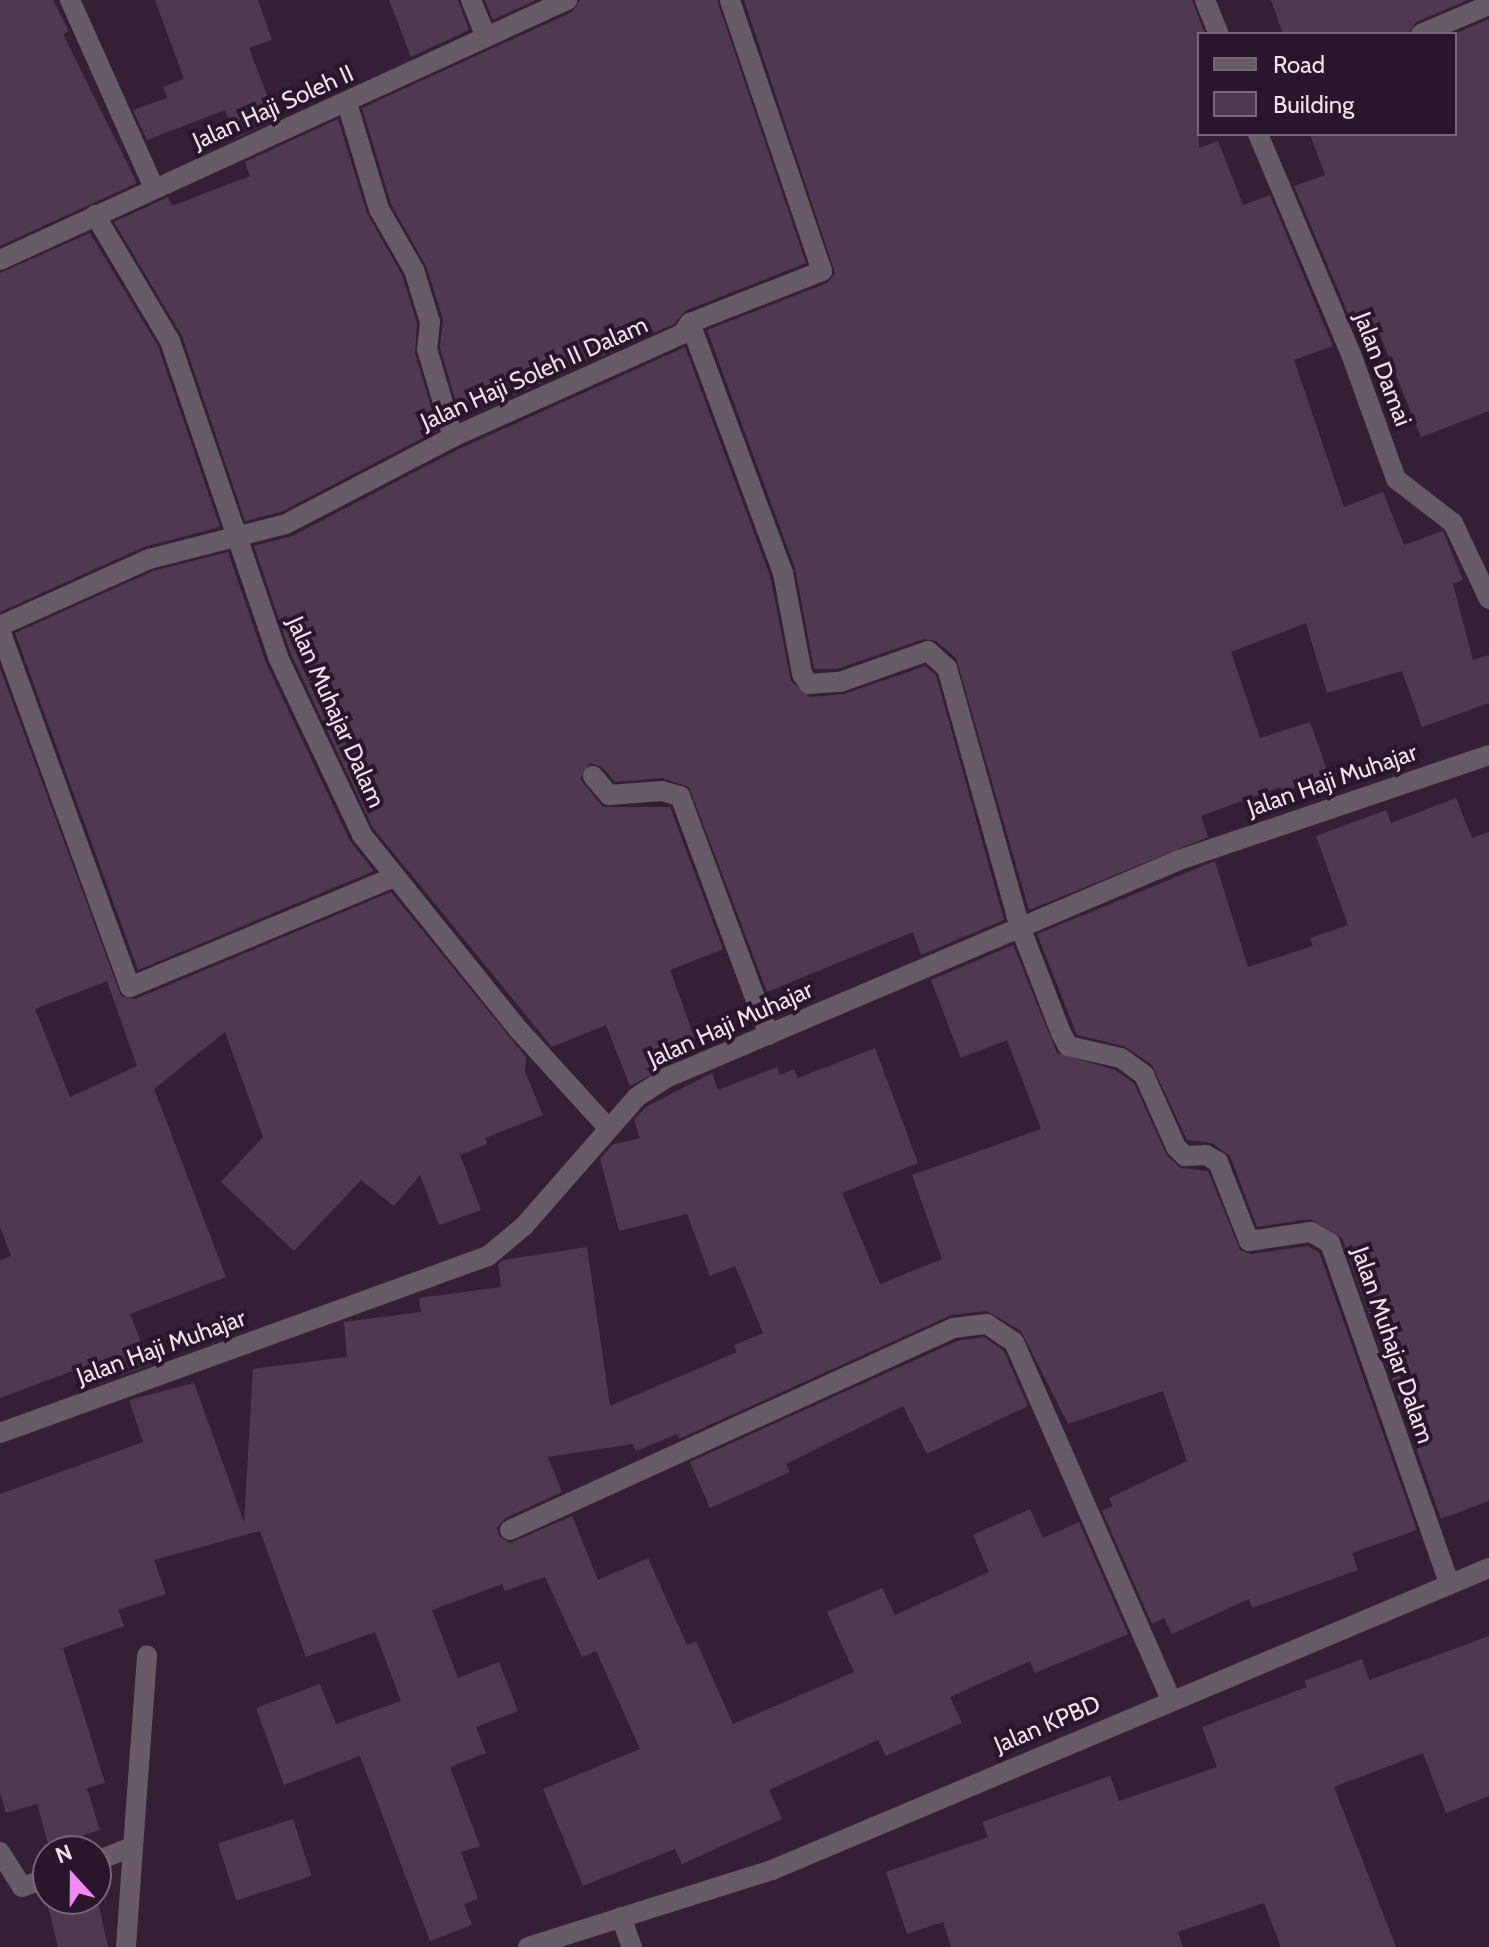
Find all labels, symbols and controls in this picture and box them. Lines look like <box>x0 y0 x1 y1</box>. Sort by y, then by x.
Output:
legend <box>1197 32 1457 136</box>
text: Road <box>1273 50 1325 79</box>
street label: Jalan Haji Soleh II <box>188 59 358 155</box>
text: Building <box>1273 90 1354 119</box>
street label: Jalan Damai <box>1348 308 1418 430</box>
street label: Jalan Haji Soleh II Dalam <box>416 310 652 436</box>
street label: Jalan Muhajar Dalam <box>281 612 391 812</box>
street label: Jalan Haji Muhajar <box>1243 737 1421 823</box>
street label: Jalan Haji Muhajar <box>643 975 817 1073</box>
street label: Jalan Muhajar Dalam <box>1346 1243 1440 1447</box>
street label: Jalan Haji Muhajar <box>73 1303 249 1391</box>
street label: Jalan KPBD <box>990 1689 1104 1759</box>
north arrow <box>32 1835 112 1915</box>
text: N <box>52 1839 76 1869</box>

